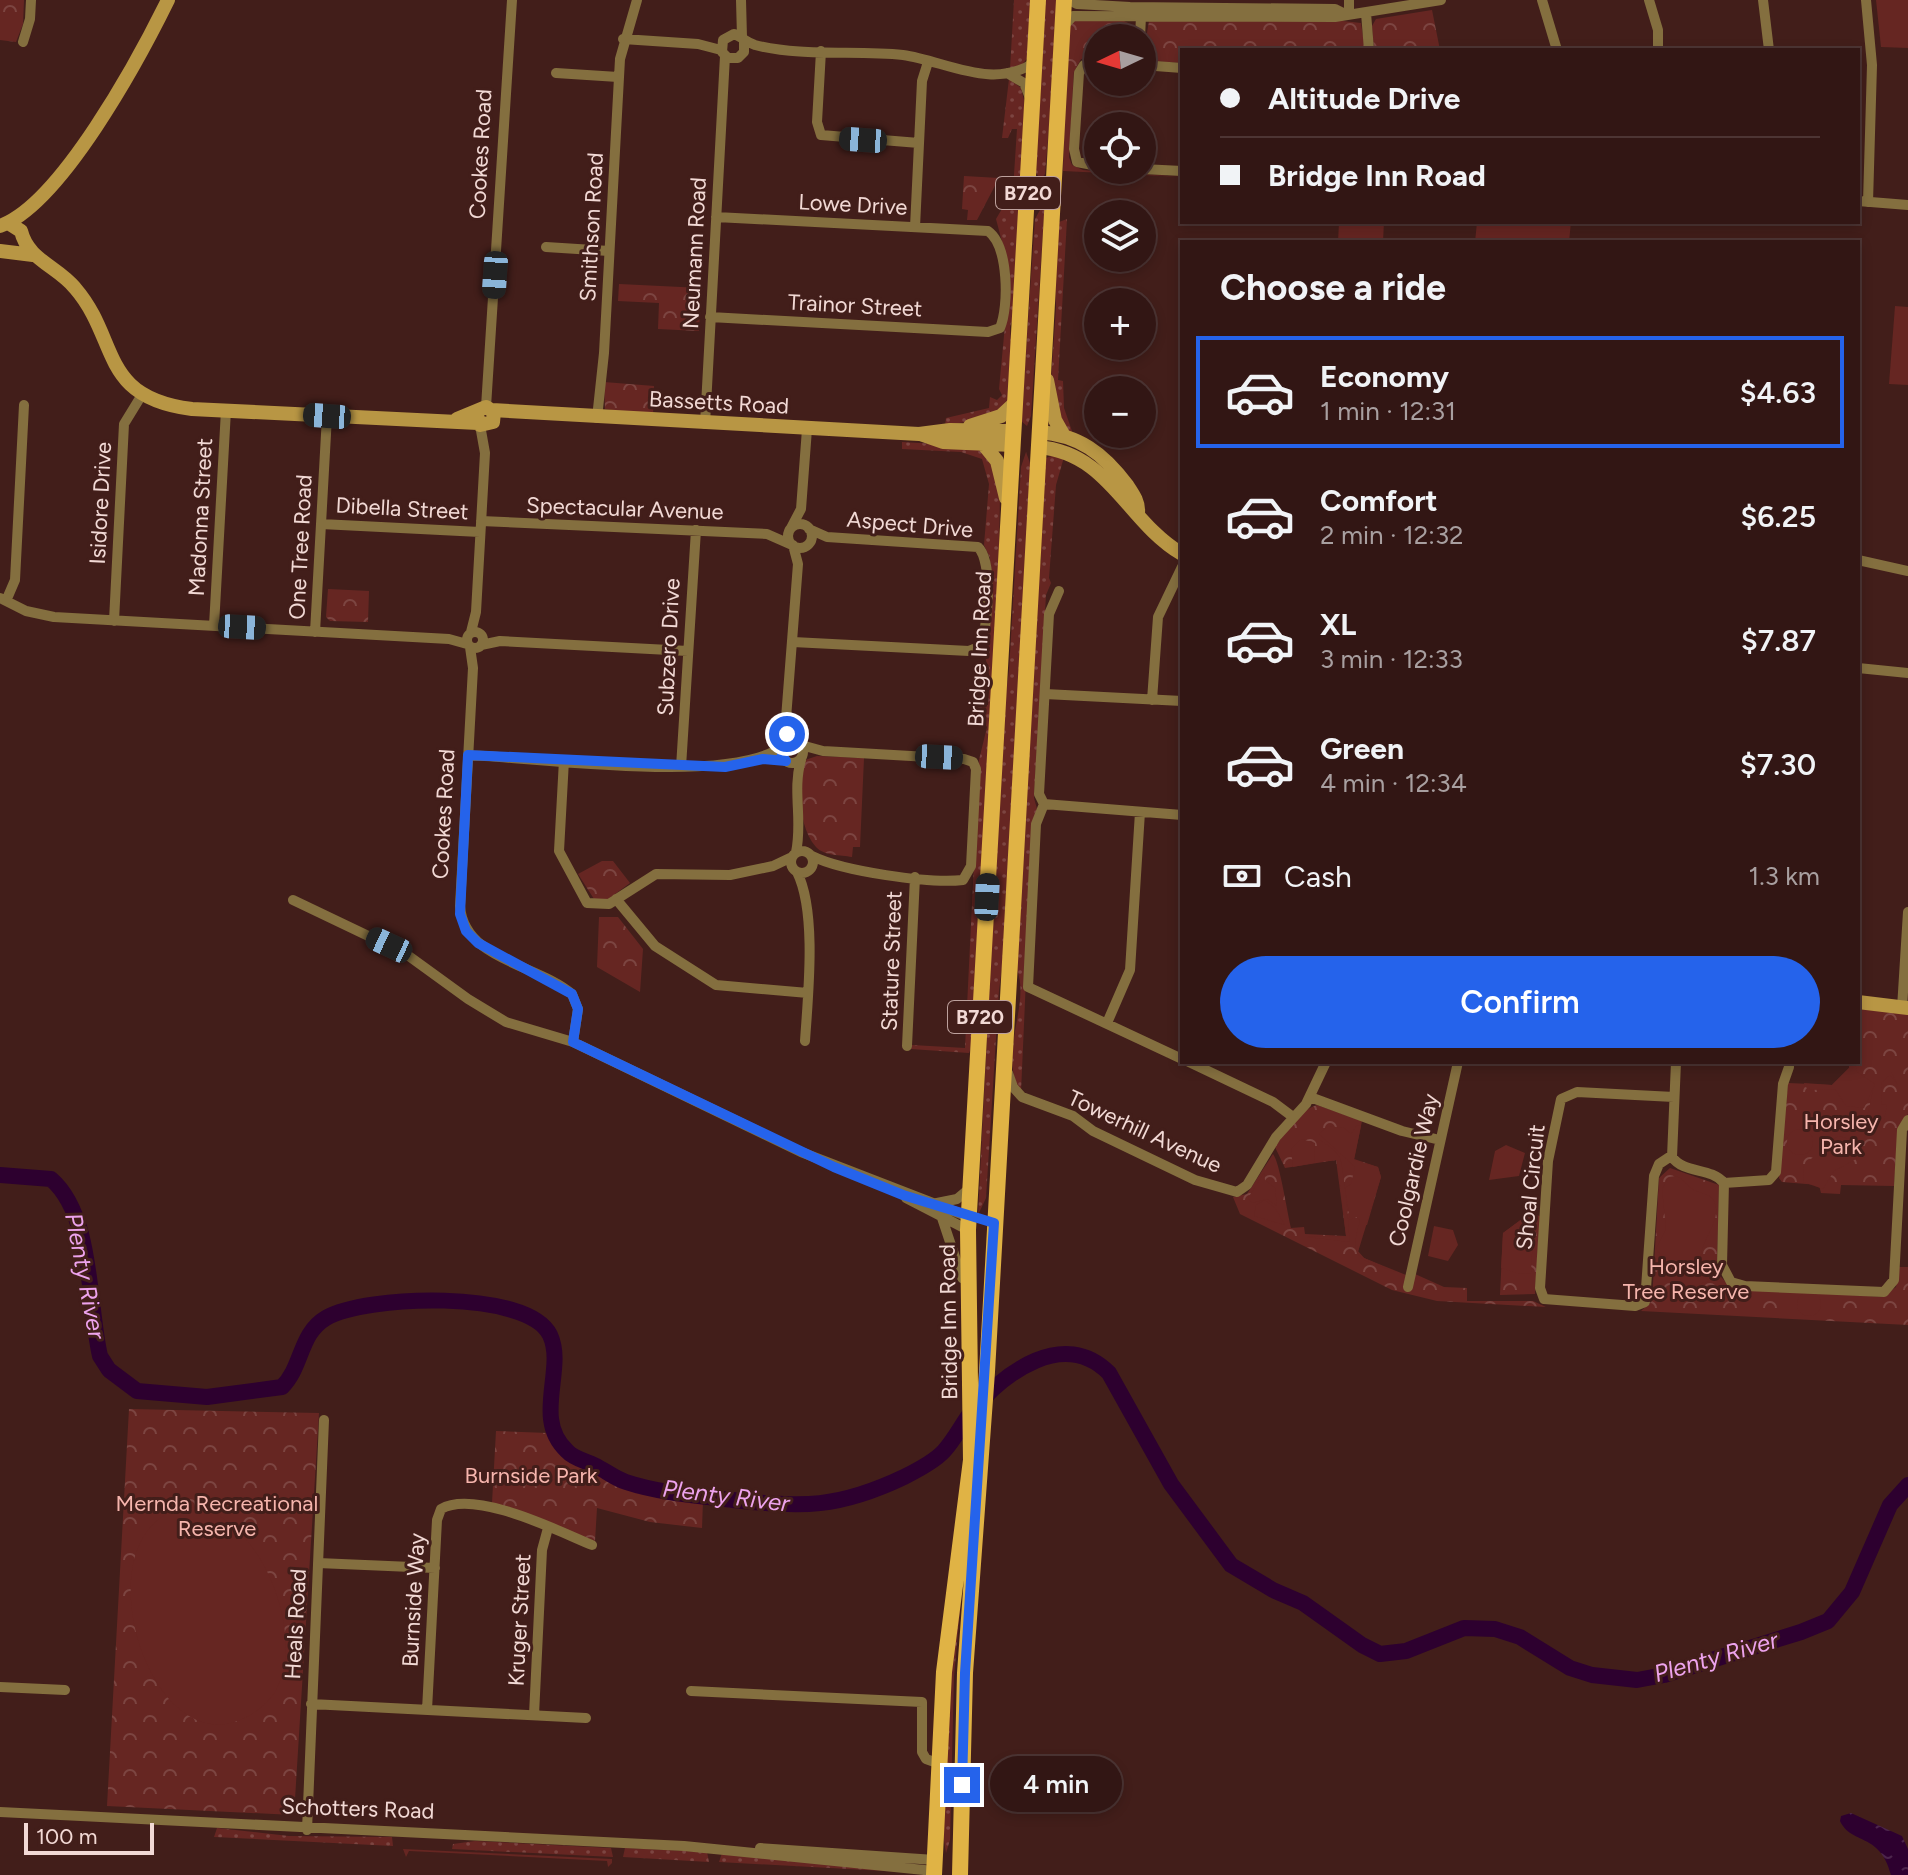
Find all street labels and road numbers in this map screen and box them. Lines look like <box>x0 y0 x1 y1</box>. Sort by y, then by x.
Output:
street label: Cookes Road <box>464 88 497 220</box>
street label: Smithson Road <box>574 152 609 302</box>
street label: Neumann Road <box>677 176 712 330</box>
road number: B720 <box>996 177 1060 209</box>
street label: Lowe Drive <box>798 188 908 221</box>
street label: Trainor Street <box>787 289 923 322</box>
street label: Bassetts Road <box>648 385 790 420</box>
street label: Madonna Street <box>183 437 218 597</box>
street label: Isidore Drive <box>84 441 117 565</box>
street label: One Tree Road <box>283 474 318 620</box>
street label: Dibella Street <box>335 492 469 525</box>
street label: Spectacular Avenue <box>526 492 724 525</box>
street label: Aspect Drive <box>846 506 974 543</box>
street label: Bridge Inn Road <box>962 571 997 728</box>
street label: Subzero Drive <box>651 577 686 717</box>
street label: Cookes Road <box>427 748 460 880</box>
street label: Stature Street <box>876 891 907 1031</box>
road number: B720 <box>948 1001 1012 1033</box>
street label: Towerhill Avenue <box>1064 1084 1226 1179</box>
street label: Coolgardie Way <box>1383 1091 1444 1249</box>
street label: Shoal Circuit <box>1510 1123 1551 1251</box>
street label: Bridge Inn Road <box>934 1244 963 1400</box>
street label: Burnside Way <box>397 1532 431 1668</box>
street label: Kruger Street <box>503 1553 536 1687</box>
street label: Heals Road <box>279 1568 312 1680</box>
street label: Schotters Road <box>281 1792 435 1825</box>

